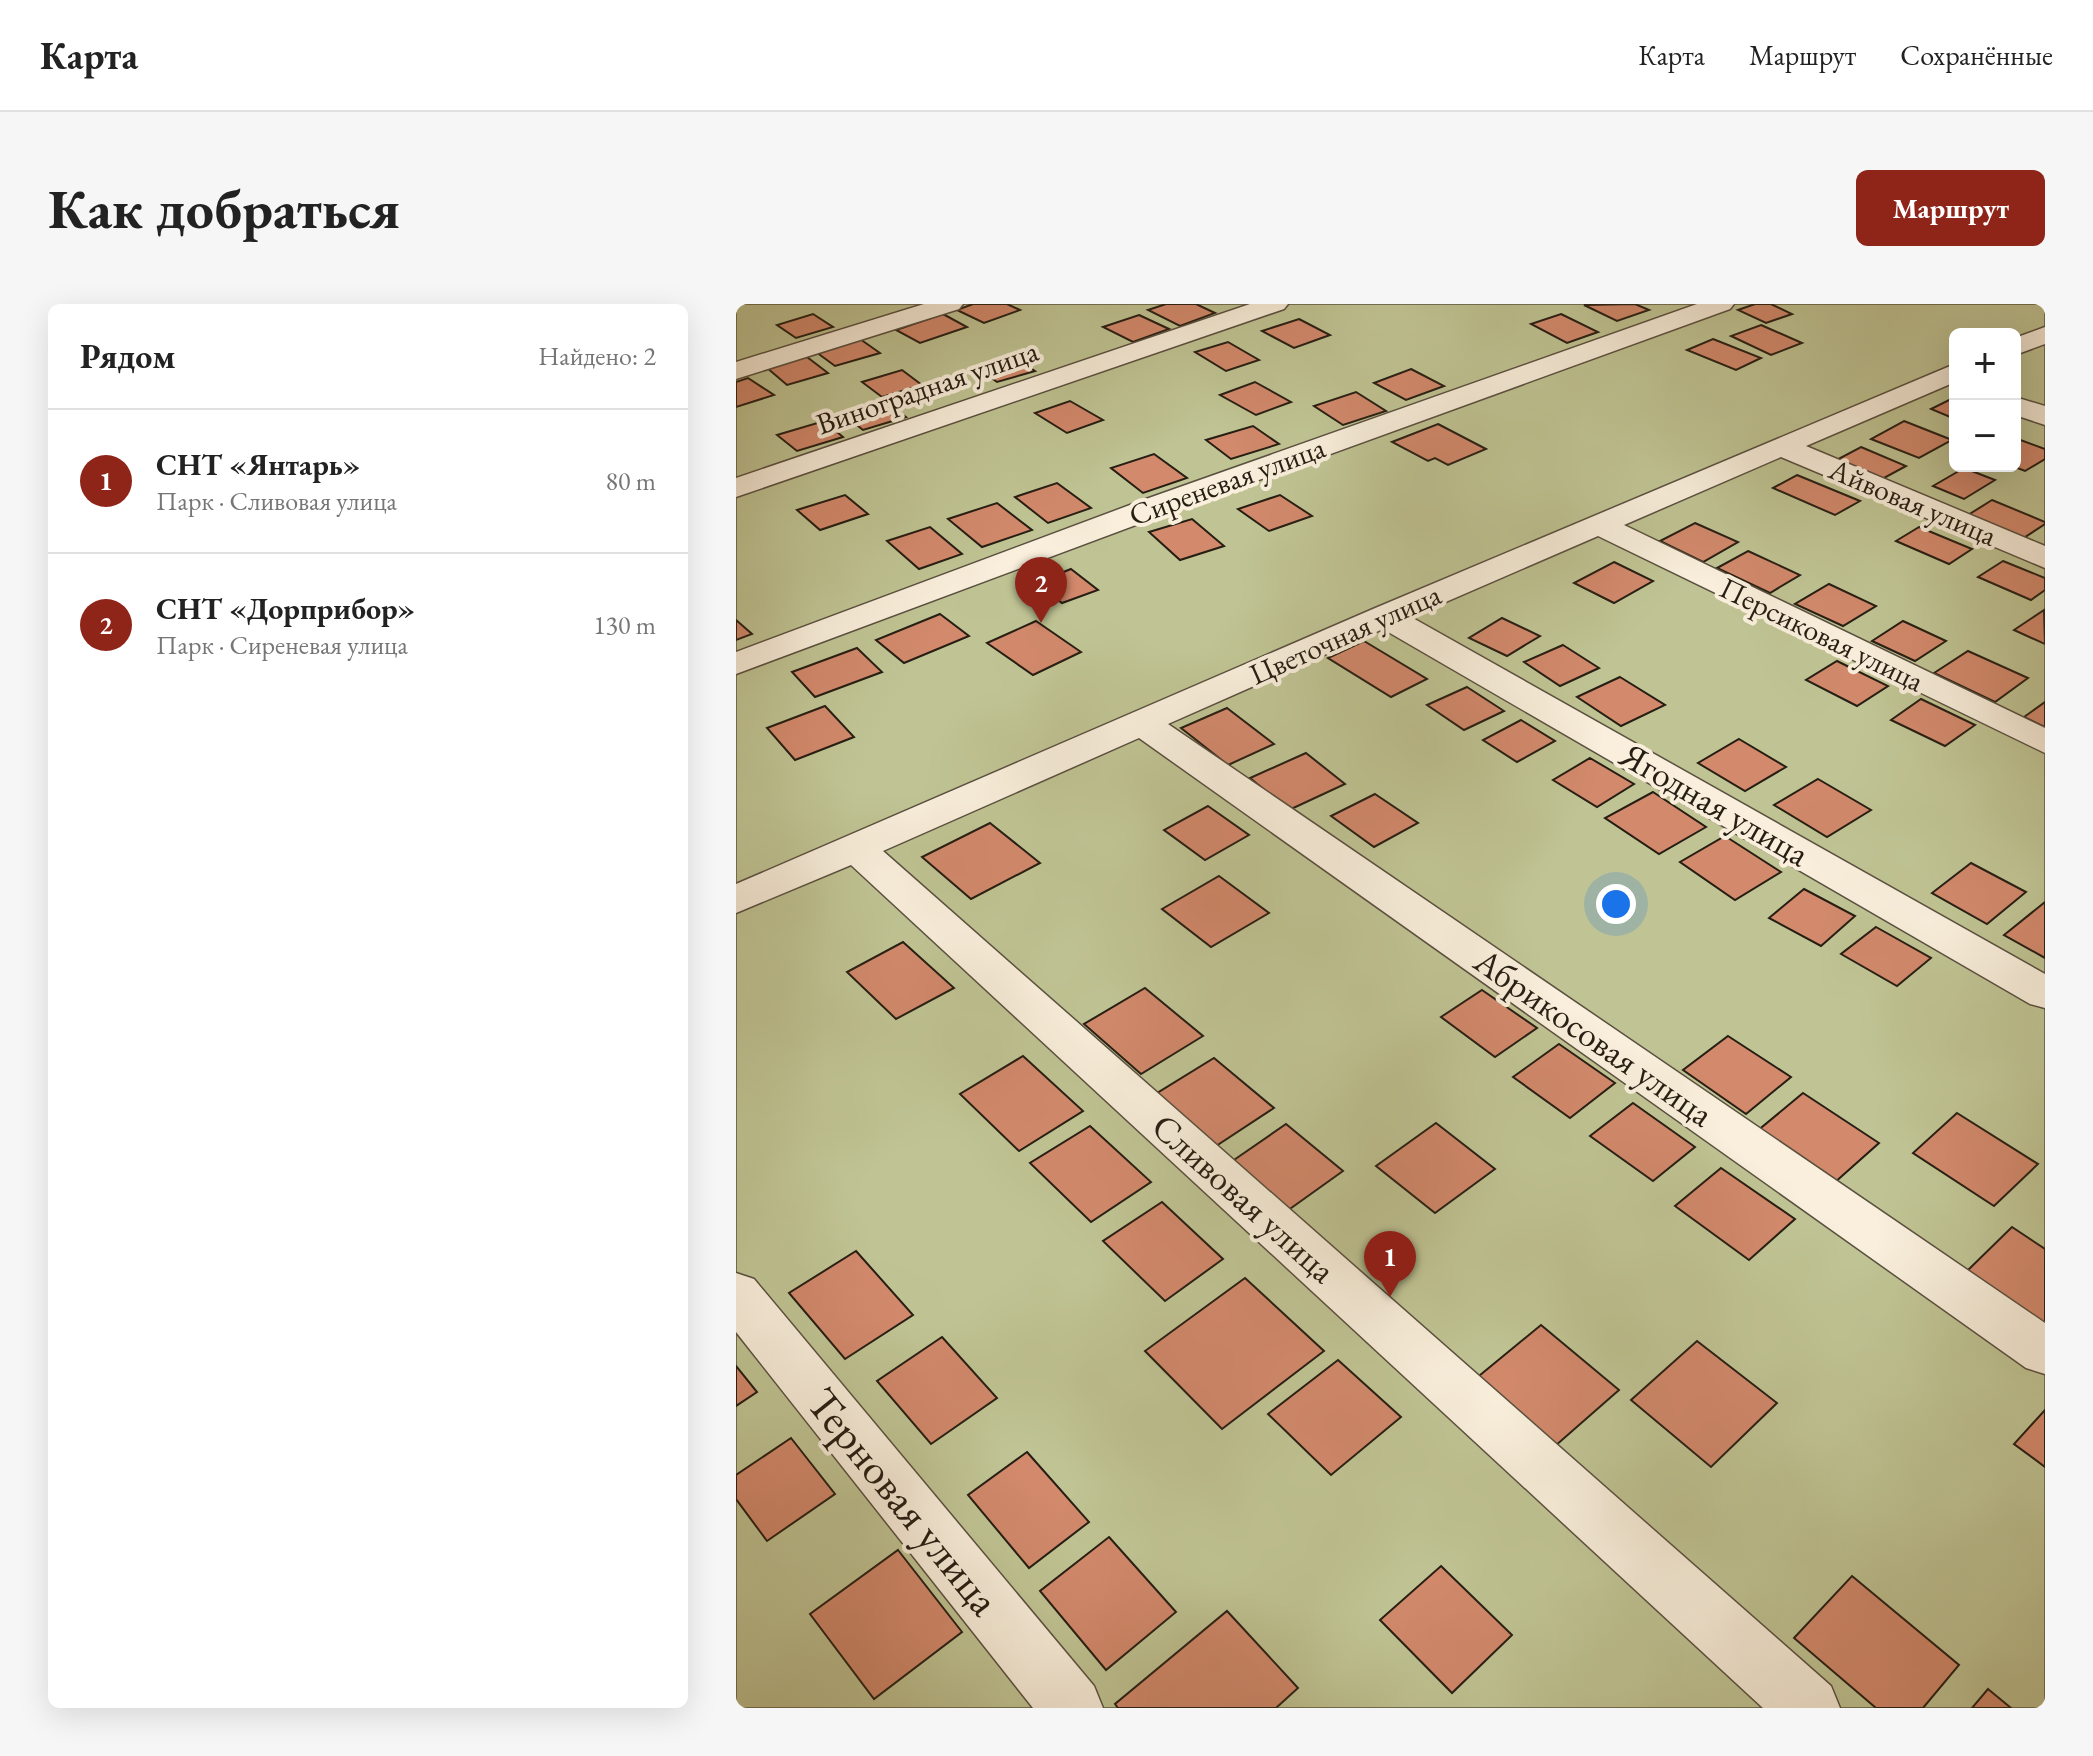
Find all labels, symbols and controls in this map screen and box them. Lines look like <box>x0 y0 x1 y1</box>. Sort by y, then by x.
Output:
text: Карта <box>40 31 138 80</box>
text: Карта <box>1638 37 1705 73</box>
text: Маршрут <box>1749 37 1856 73</box>
text: Сохранённые <box>1900 37 2053 73</box>
button: Маршрут <box>1856 170 2045 246</box>
text: Как добраться <box>48 172 400 245</box>
map controls <box>1949 328 2021 472</box>
button: + <box>1949 328 2021 400</box>
street label: Виноградная улица <box>811 331 1043 443</box>
text: Рядом <box>80 334 175 378</box>
text: Найдено: 2 <box>538 339 656 373</box>
button: − <box>1949 400 2021 472</box>
street label: Сиреневая улица <box>1124 427 1330 535</box>
text: СНТ «Янтарь» <box>156 445 360 484</box>
street label: Айвовая улица <box>1822 449 2003 555</box>
text: 1 <box>99 464 113 498</box>
text: 80 m <box>606 464 656 498</box>
text: Парк · Сливовая улица <box>156 484 397 518</box>
pin: 2 <box>1015 557 1067 623</box>
street label: Персиковая улица <box>1713 568 1931 700</box>
street label: Цветочная улица <box>1243 574 1447 694</box>
text: СНТ «Дорприбор» <box>156 589 415 628</box>
text: 2 <box>99 608 113 642</box>
text: 130 m <box>593 608 656 642</box>
text: Парк · Сиреневая улица <box>156 628 408 662</box>
street label: Ягодная улица <box>1611 730 1819 877</box>
your location <box>1596 884 1636 924</box>
street label: Абрикосовая улица <box>1464 936 1723 1137</box>
street label: Сливовая улица <box>1142 1103 1346 1293</box>
pin: 1 <box>1364 1231 1416 1297</box>
street label: Терновая улица <box>795 1375 1014 1627</box>

